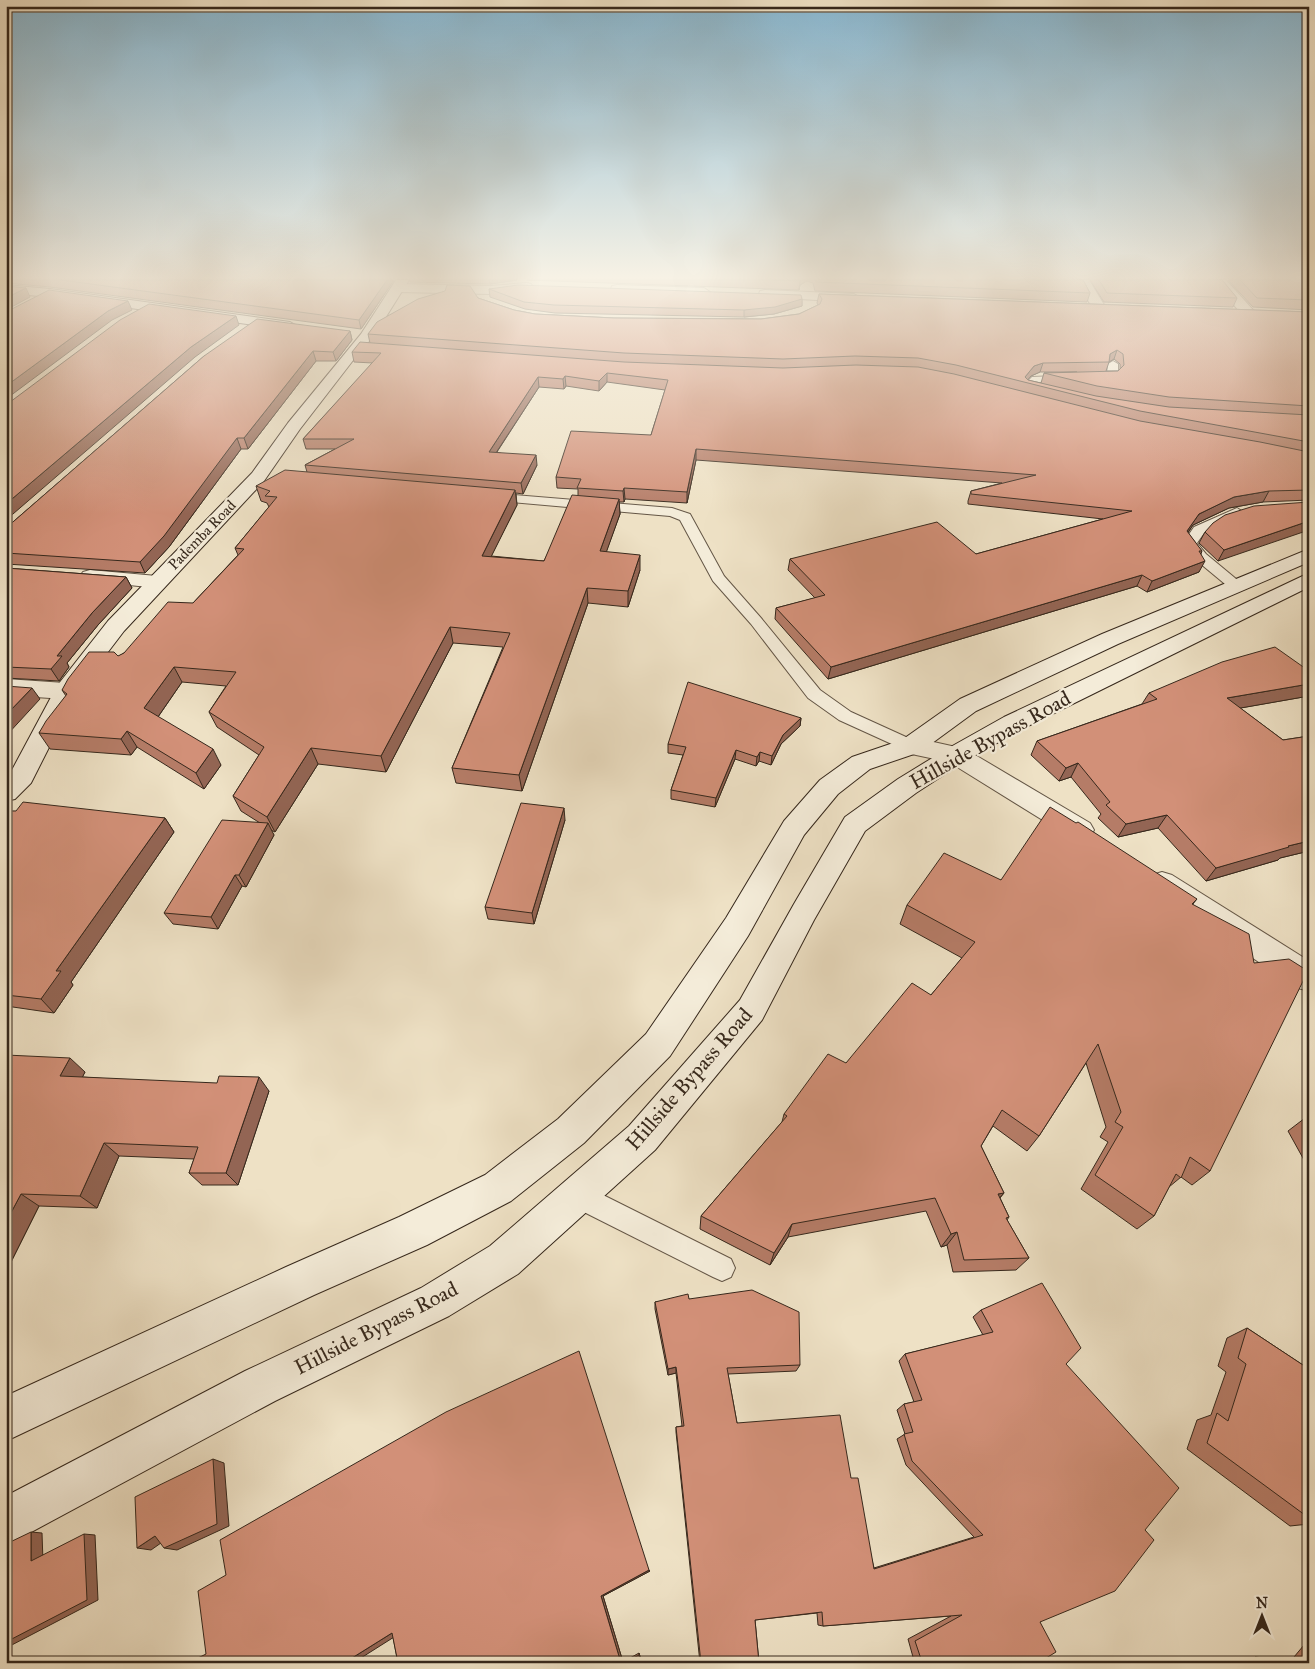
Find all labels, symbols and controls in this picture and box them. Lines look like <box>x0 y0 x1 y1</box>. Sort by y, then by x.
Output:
street label: Pademba Road <box>164 496 240 574</box>
street label: Hillside Bypass Road <box>905 685 1075 795</box>
street label: Hillside Bypass Road <box>620 1002 758 1155</box>
street label: Hillside Bypass Road <box>290 1275 463 1380</box>
north arrow <box>1238 1592 1288 1642</box>
text: N <box>1256 1595 1268 1612</box>

